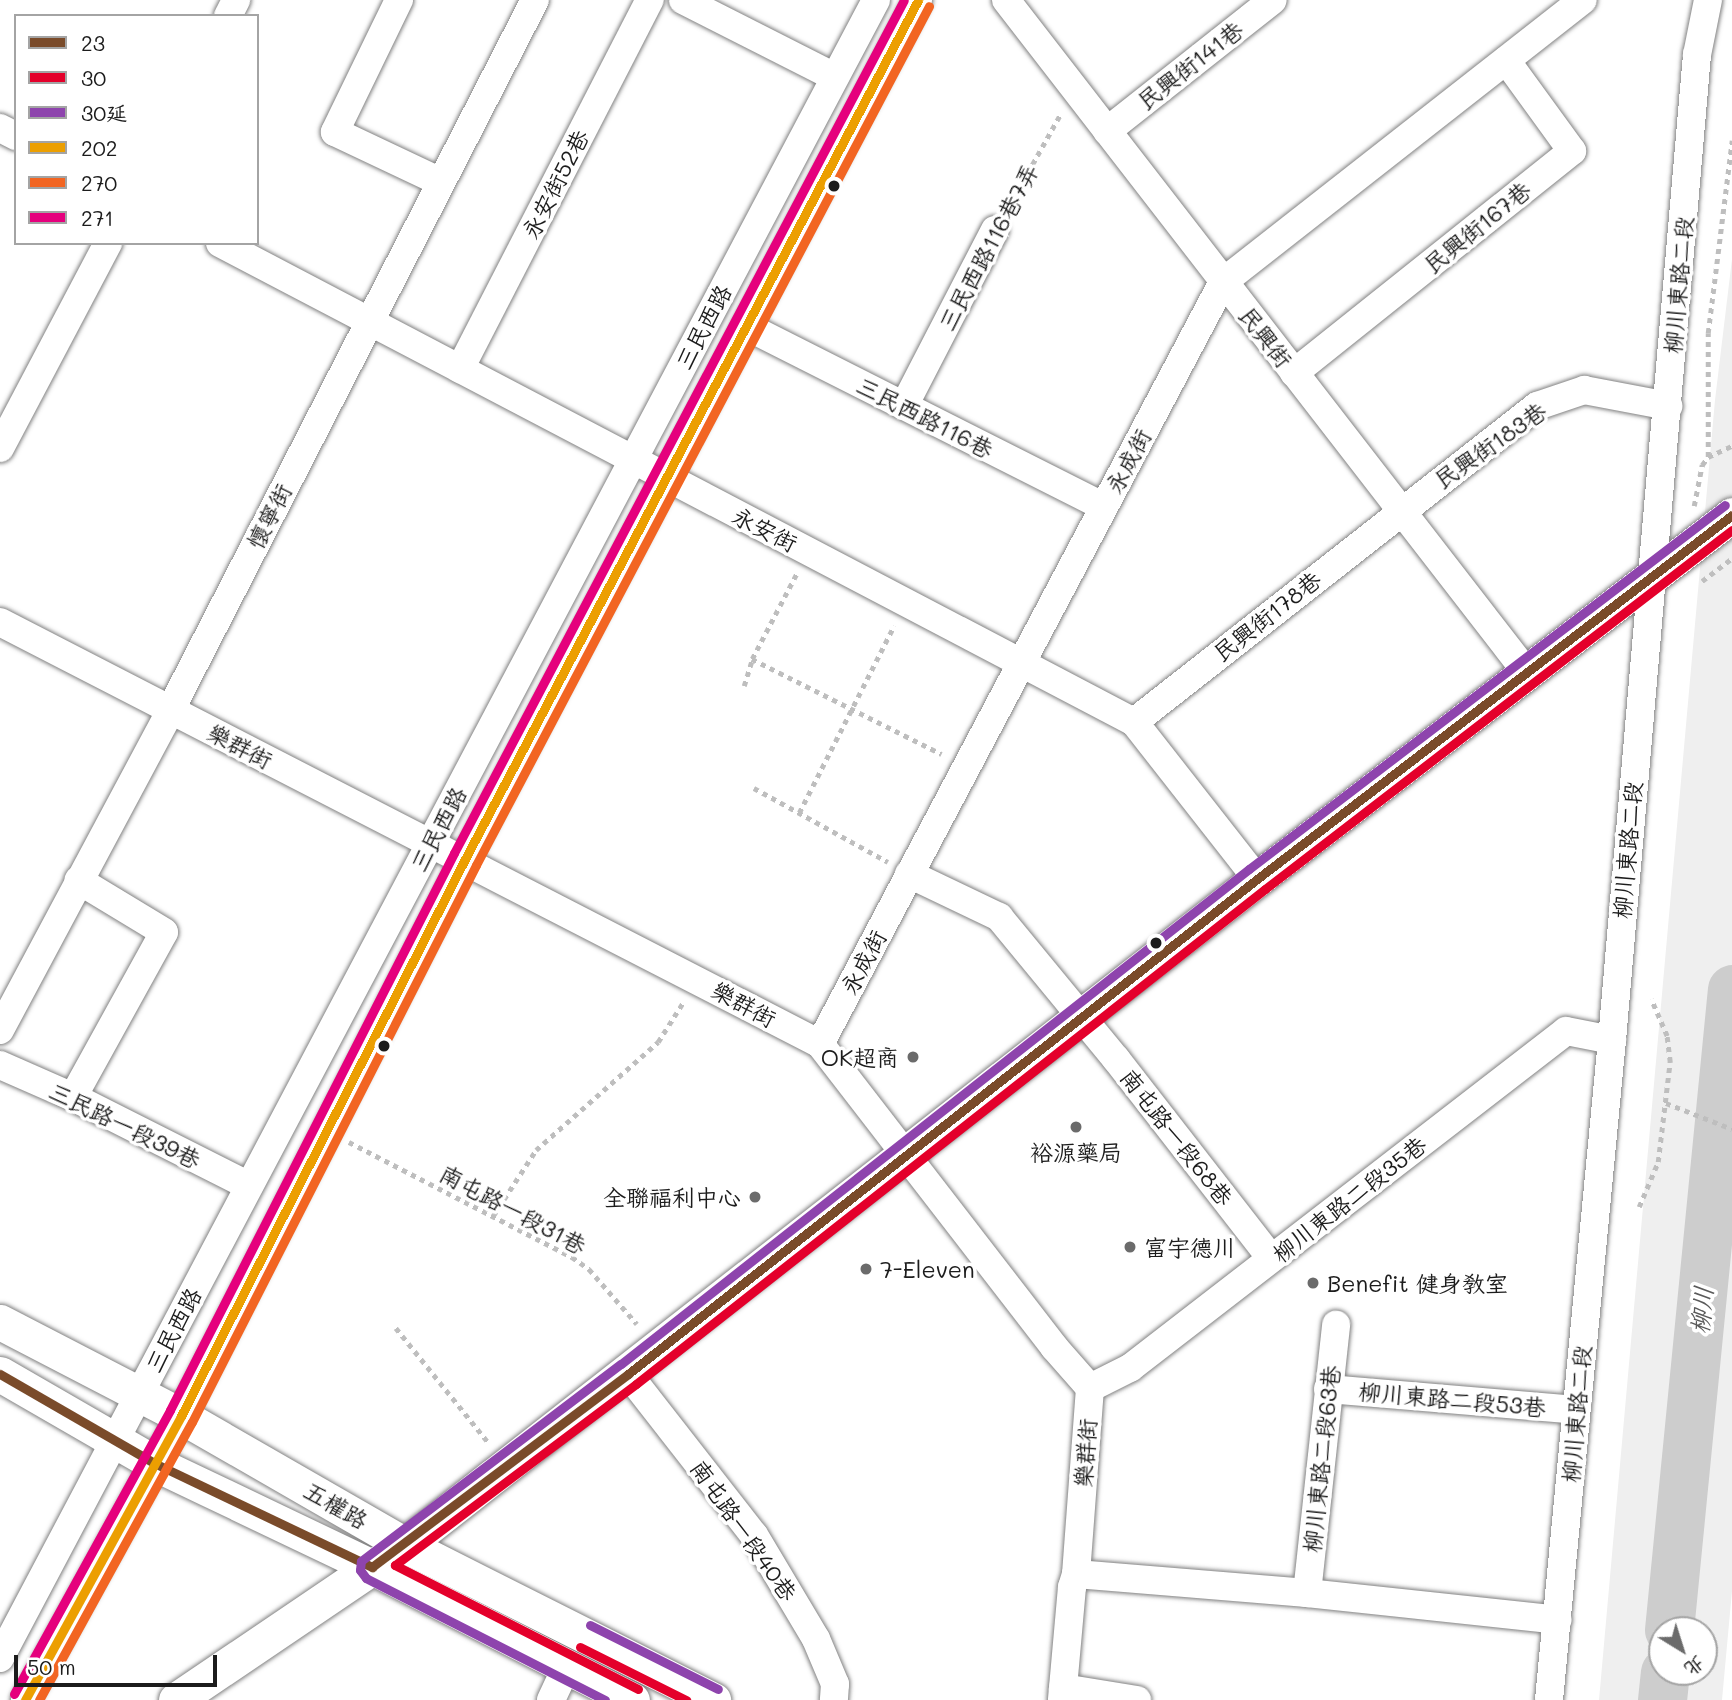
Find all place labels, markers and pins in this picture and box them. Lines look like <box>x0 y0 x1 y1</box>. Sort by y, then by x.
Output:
unlabelled marker <box>827 179 841 193</box>
unlabelled marker <box>1149 936 1163 950</box>
unlabelled marker <box>377 1039 391 1053</box>
place label: OK超商 <box>821 1043 899 1071</box>
marker: OK超商 <box>905 1049 921 1065</box>
marker: 裕源藥局 <box>1068 1119 1084 1135</box>
place label: 裕源藥局 <box>1030 1138 1122 1166</box>
place label: 全聯福利中心 <box>603 1183 741 1211</box>
marker: 全聯福利中心 <box>747 1189 763 1205</box>
place label: 富宇德川 <box>1144 1233 1236 1261</box>
marker: 富宇德川 <box>1122 1239 1138 1255</box>
place label: 7-Eleven <box>880 1255 975 1283</box>
marker: 7-Eleven <box>858 1261 874 1277</box>
place label: Benefit 健身教室 <box>1327 1269 1508 1297</box>
marker: Benefit 健身教室 <box>1305 1275 1321 1291</box>

